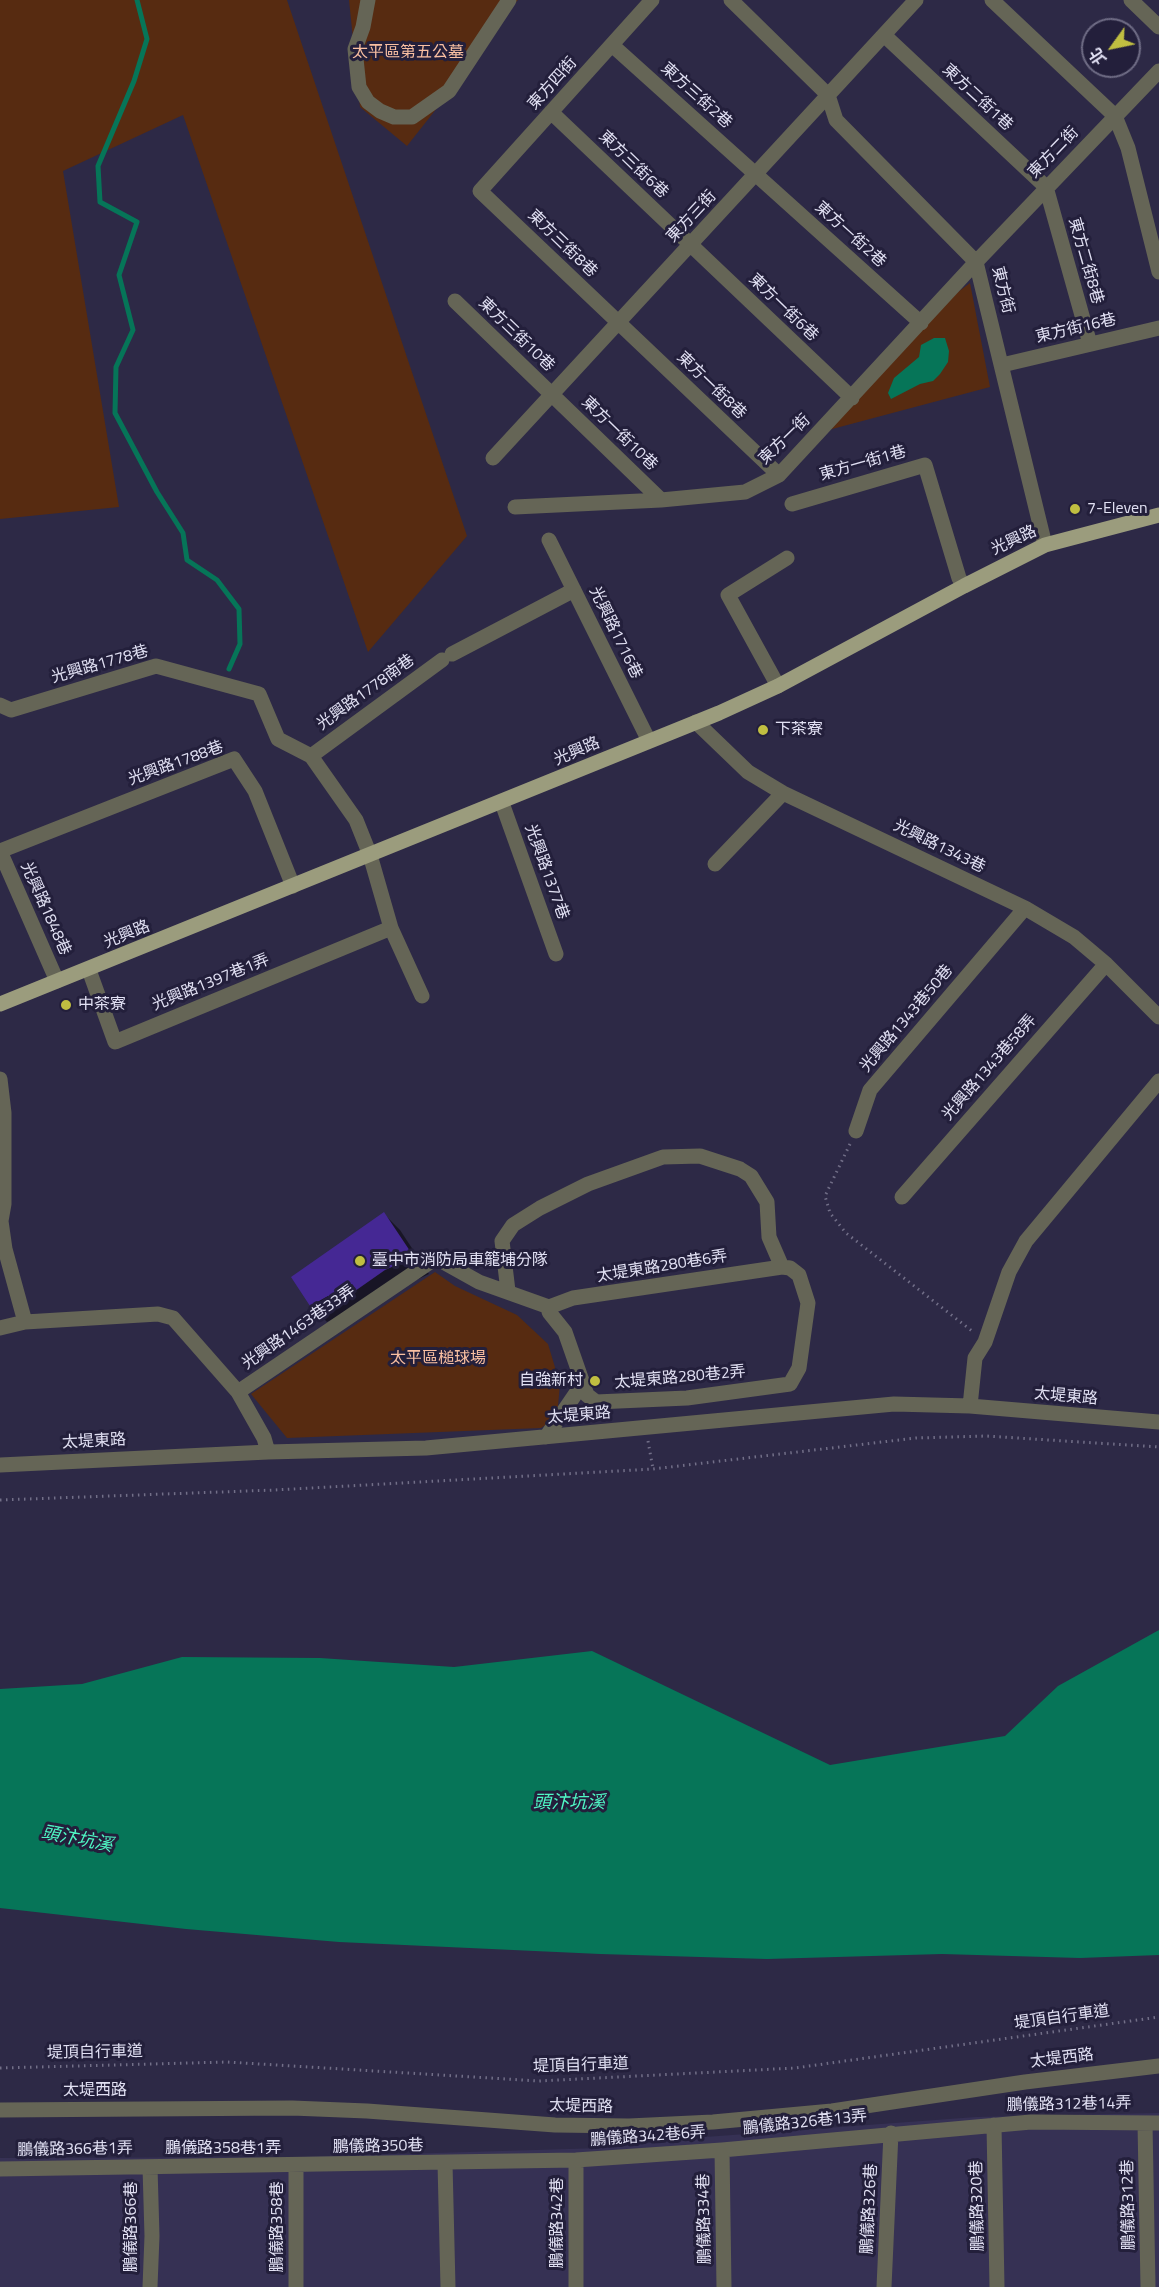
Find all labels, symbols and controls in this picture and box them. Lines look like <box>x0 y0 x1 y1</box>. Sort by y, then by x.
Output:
north arrow <box>1081 18 1141 78</box>
park label: 太平區第五公墓 <box>352 43 464 63</box>
text: 北 <box>1083 43 1112 70</box>
street label: 東方四街 <box>524 54 582 114</box>
street label: 東方三街2巷 <box>657 59 735 133</box>
street label: 東方二街1巷 <box>938 61 1016 135</box>
street label: 東方二街 <box>1025 123 1083 183</box>
street label: 東方三街6巷 <box>594 127 672 203</box>
street label: 東方三街 <box>663 187 721 247</box>
street label: 東方一街2巷 <box>811 198 889 272</box>
street label: 東方三街8巷 <box>523 206 601 282</box>
street label: 東方二街8巷 <box>1064 216 1106 306</box>
street label: 東方街 <box>987 264 1017 316</box>
street label: 東方一街6巷 <box>744 270 822 346</box>
street label: 東方三街10巷 <box>474 294 558 376</box>
street label: 東方街16巷 <box>1034 310 1118 348</box>
street label: 東方一街8巷 <box>672 348 750 424</box>
street label: 東方一街10巷 <box>577 393 661 475</box>
street label: 東方一街 <box>755 411 815 469</box>
street label: 東方一街1巷 <box>818 443 908 485</box>
place label: 7-Eleven <box>1087 499 1148 519</box>
marker: 7-Eleven <box>1068 502 1082 516</box>
street label: 光興路 <box>988 522 1040 560</box>
street label: 光興路1716巷 <box>584 584 646 682</box>
street label: 光興路1778巷 <box>49 642 151 688</box>
street label: 光興路1778南巷 <box>313 651 419 735</box>
place label: 下茶寮 <box>775 720 823 740</box>
marker: 下茶寮 <box>756 723 770 737</box>
street label: 光興路 <box>551 734 603 770</box>
street label: 光興路1788巷 <box>126 738 226 790</box>
street label: 光興路1343巷 <box>890 816 988 878</box>
street label: 光興路1377巷 <box>520 822 572 922</box>
street label: 光興路1848巷 <box>16 859 74 959</box>
street label: 光興路 <box>101 917 153 953</box>
street label: 光興路1397巷1弄 <box>150 951 272 1015</box>
street label: 光興路1343巷50巷 <box>857 962 957 1076</box>
place label: 中茶寮 <box>78 995 126 1015</box>
marker: 中茶寮 <box>59 998 73 1012</box>
street label: 光興路1343巷58弄 <box>939 1011 1041 1125</box>
street label: 太堤東路280巷6弄 <box>595 1247 729 1287</box>
place label: 臺中市消防局車籠埔分隊 <box>372 1251 548 1271</box>
marker: 臺中市消防局車籠埔分隊 <box>353 1254 367 1268</box>
street label: 光興路1463巷33弄 <box>239 1282 359 1374</box>
park label: 太平區槌球場 <box>390 1349 486 1369</box>
street label: 太堤東路280巷2弄 <box>613 1363 747 1393</box>
place label: 自強新村 <box>519 1371 583 1391</box>
marker: 自強新村 <box>588 1374 602 1388</box>
street label: 太堤東路 <box>1033 1385 1099 1409</box>
street label: 太堤東路 <box>546 1404 612 1428</box>
street label: 太堤東路 <box>62 1431 126 1453</box>
water label: 頭汴坑溪 <box>533 1793 605 1815</box>
water label: 頭汴坑溪 <box>40 1823 114 1857</box>
street label: 堤頂自行車道 <box>1013 2002 1111 2034</box>
street label: 堤頂自行車道 <box>47 2043 143 2063</box>
street label: 太堤西路 <box>1029 2046 1095 2072</box>
street label: 堤頂自行車道 <box>533 2055 629 2077</box>
street label: 太堤西路 <box>63 2081 127 2101</box>
street label: 鵬儀路312巷14弄 <box>1006 2094 1132 2116</box>
street label: 太堤西路 <box>549 2097 613 2117</box>
street label: 鵬儀路326巷13弄 <box>742 2107 868 2139</box>
street label: 鵬儀路342巷6弄 <box>590 2123 706 2151</box>
street label: 鵬儀路350巷 <box>332 2137 424 2157</box>
street label: 鵬儀路366巷1弄 <box>17 2139 133 2161</box>
street label: 鵬儀路358巷1弄 <box>165 2139 281 2159</box>
street label: 鵬儀路312巷 <box>1119 2159 1139 2251</box>
street label: 鵬儀路320巷 <box>968 2160 988 2252</box>
street label: 鵬儀路326巷 <box>858 2163 882 2255</box>
street label: 鵬儀路334巷 <box>695 2173 715 2265</box>
street label: 鵬儀路342巷 <box>548 2178 568 2268</box>
street label: 鵬儀路366巷 <box>122 2182 142 2272</box>
street label: 鵬儀路358巷 <box>268 2182 288 2272</box>

